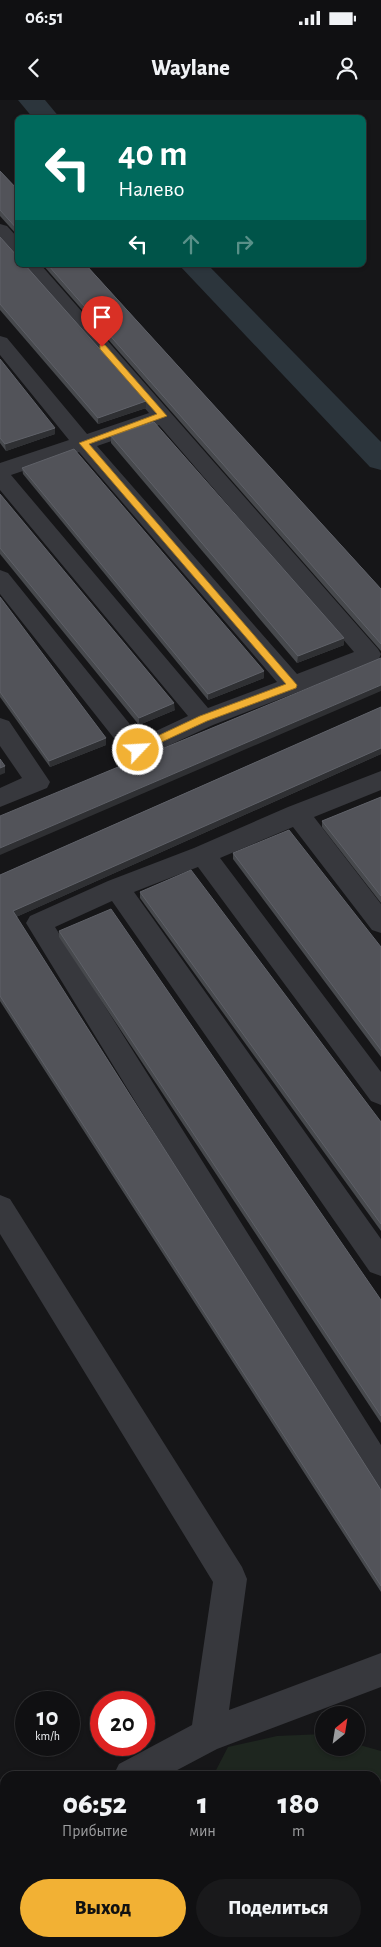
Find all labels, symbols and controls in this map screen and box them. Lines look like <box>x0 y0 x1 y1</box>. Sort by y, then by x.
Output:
text: 06:51 <box>25 8 63 27</box>
icon: back <box>20 54 48 82</box>
icon: person <box>333 54 361 82</box>
text: Waylane <box>151 57 230 79</box>
icon: left <box>35 135 100 200</box>
text: 40 m <box>118 137 187 172</box>
text: Налево <box>118 178 184 200</box>
icon: left <box>124 230 152 258</box>
icon: ahead <box>177 230 205 258</box>
icon: right <box>230 230 258 258</box>
pin <box>81 296 123 347</box>
icon: arrive <box>88 303 116 331</box>
position arrow <box>111 723 163 775</box>
speed limit sign: 20 <box>90 1691 155 1756</box>
text: 10 <box>36 1705 59 1730</box>
north arrow <box>315 1706 365 1756</box>
map controls <box>315 1706 365 1756</box>
text: km/h <box>35 1730 60 1742</box>
text: 06:52 <box>62 1789 127 1819</box>
text: 1 <box>197 1789 208 1819</box>
text: 180 <box>278 1789 319 1819</box>
text: Прибытие <box>62 1823 128 1839</box>
text: мин <box>189 1823 216 1839</box>
text: m <box>292 1823 305 1839</box>
button: Выход <box>20 1879 186 1937</box>
button: Поделиться <box>196 1879 361 1937</box>

